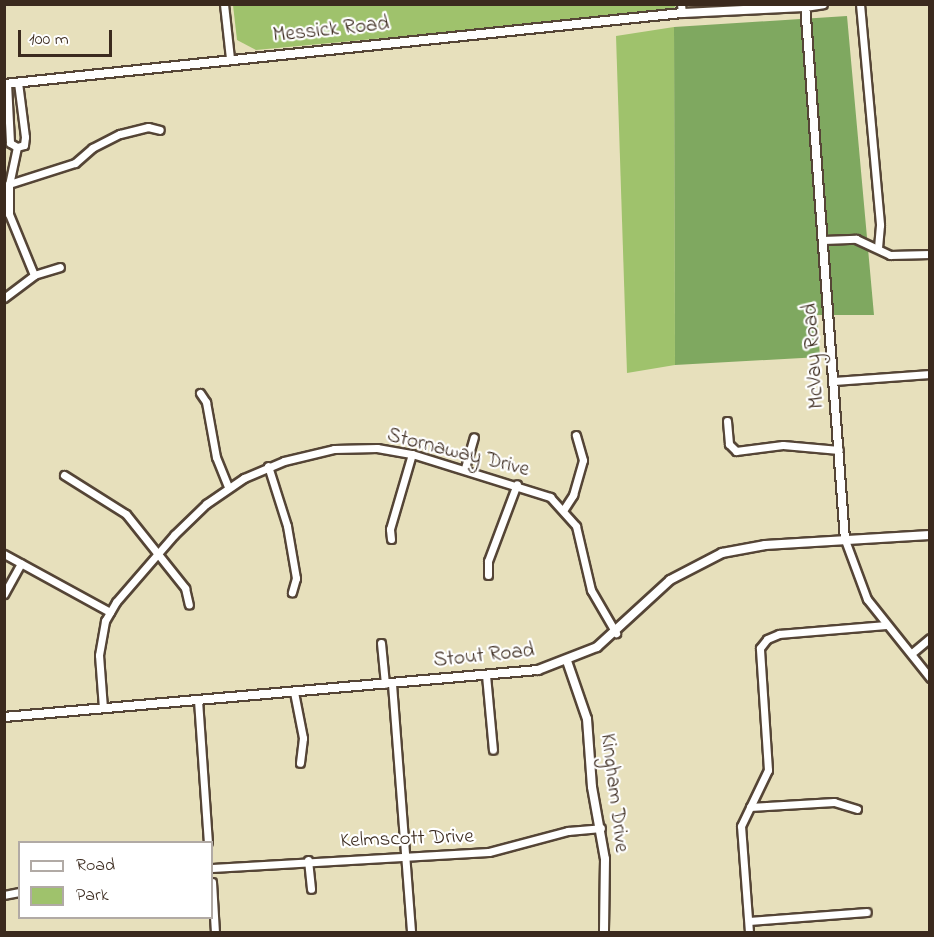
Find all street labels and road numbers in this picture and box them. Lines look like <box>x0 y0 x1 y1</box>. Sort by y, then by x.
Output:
street label: Messick Road <box>272 11 390 49</box>
street label: McVay Road <box>798 302 830 410</box>
street label: Stornaway Drive <box>384 423 532 483</box>
street label: Stout Road <box>432 638 536 674</box>
street label: Kingham Drive <box>594 732 634 854</box>
street label: Kelmscott Drive <box>340 824 474 854</box>

